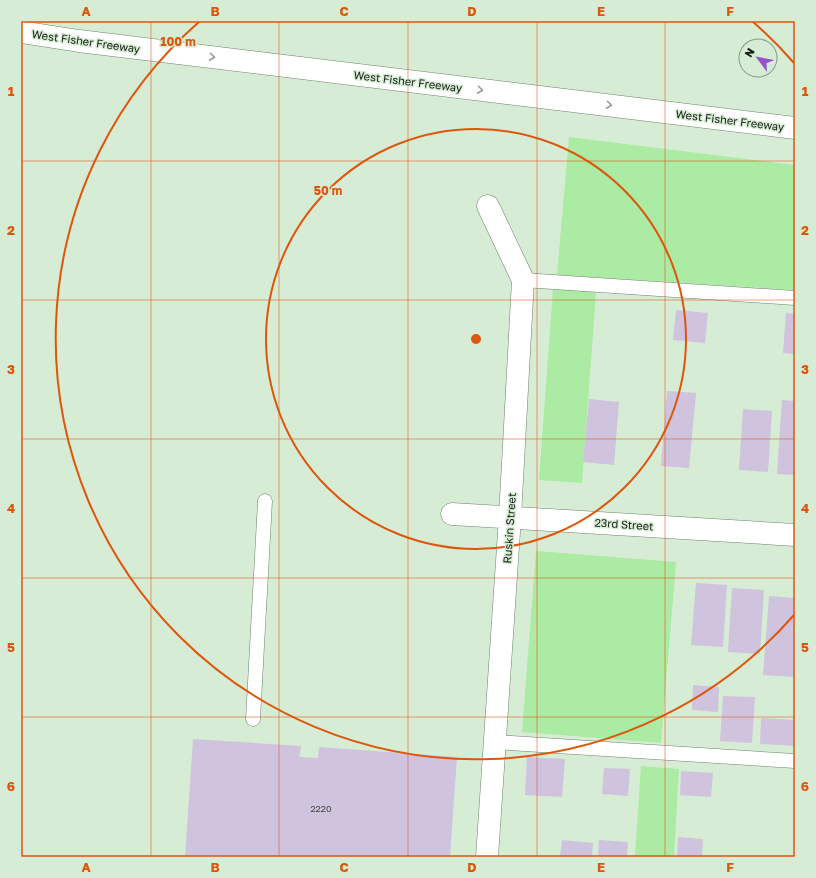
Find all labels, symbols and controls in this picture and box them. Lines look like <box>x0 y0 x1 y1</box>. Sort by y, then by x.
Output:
text: A <box>81 3 91 19</box>
text: B <box>210 3 220 19</box>
text: C <box>339 3 349 19</box>
text: D <box>467 3 477 19</box>
text: E <box>597 3 605 19</box>
text: F <box>726 3 734 19</box>
street label: West Fisher Freeway <box>31 27 141 55</box>
text: 100 m <box>160 34 196 49</box>
north arrow <box>738 38 778 78</box>
text: N <box>741 45 757 59</box>
one-way arrow <box>209 52 215 61</box>
street label: West Fisher Freeway <box>353 68 463 94</box>
text: 1 <box>8 83 15 99</box>
text: 1 <box>802 83 809 99</box>
one-way arrow <box>477 85 483 94</box>
one-way arrow <box>606 101 612 110</box>
street label: West Fisher Freeway <box>675 107 785 133</box>
text: 50 m <box>314 183 342 198</box>
text: 2 <box>7 222 15 238</box>
text: 2 <box>801 222 809 238</box>
centre of rings <box>469 332 483 346</box>
text: 3 <box>7 361 15 377</box>
text: 3 <box>801 361 809 377</box>
street label: Ruskin Street <box>500 492 518 564</box>
text: 4 <box>7 500 15 516</box>
text: 4 <box>801 500 809 516</box>
street label: 23rd Street <box>594 515 654 533</box>
text: 5 <box>7 639 15 655</box>
text: 5 <box>801 639 809 655</box>
text: 6 <box>7 778 15 794</box>
text: 6 <box>801 778 809 794</box>
house number: 2220 <box>310 803 332 814</box>
text: A <box>81 859 91 875</box>
text: B <box>210 859 220 875</box>
text: C <box>339 859 349 875</box>
text: D <box>467 859 477 875</box>
text: E <box>597 859 605 875</box>
text: F <box>726 859 734 875</box>

